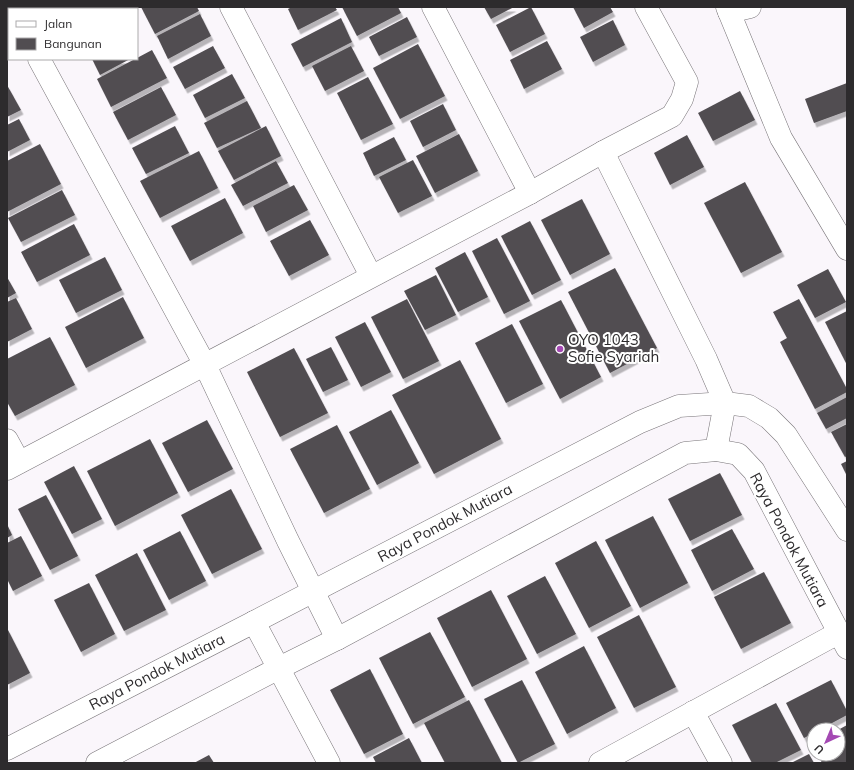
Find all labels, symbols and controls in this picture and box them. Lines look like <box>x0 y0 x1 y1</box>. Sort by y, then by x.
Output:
legend <box>8 8 138 60</box>
text: Jalan <box>44 16 72 31</box>
text: Bangunan <box>44 36 102 51</box>
place label: OYO 1043 Sofie Syariah <box>568 330 659 366</box>
marker: OYO 1043 Sofie Syariah <box>555 344 565 354</box>
street label: Raya Pondok Mutiara <box>746 469 833 610</box>
street label: Raya Pondok Mutiara <box>374 479 515 566</box>
street label: Raya Pondok Mutiara <box>86 629 228 714</box>
north arrow <box>806 722 846 762</box>
text: U <box>811 741 827 757</box>

